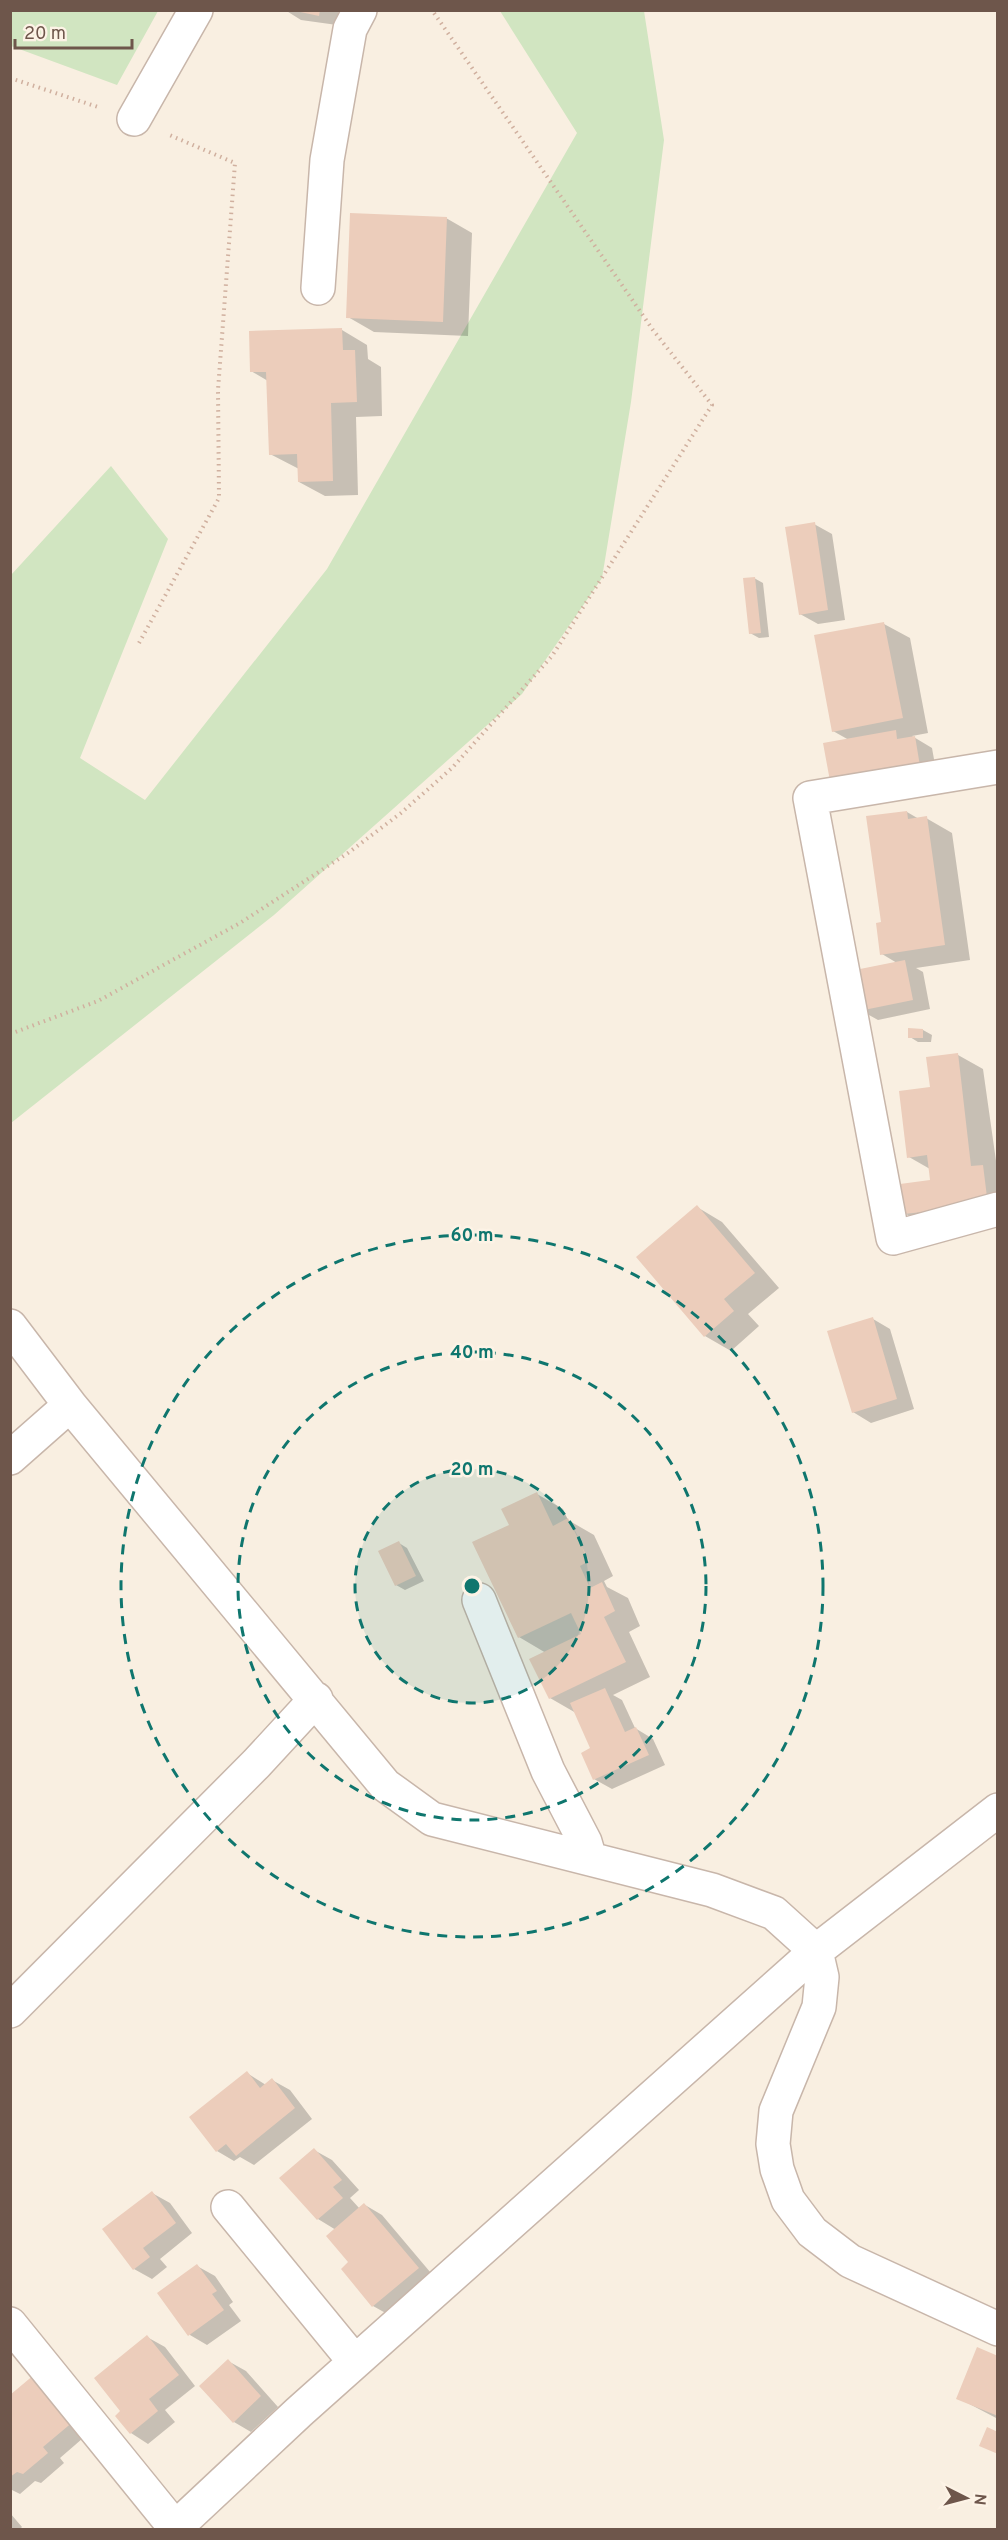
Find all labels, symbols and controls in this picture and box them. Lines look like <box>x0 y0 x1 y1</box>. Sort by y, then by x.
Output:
scale bar <box>15 12 132 50</box>
text: 20 m <box>24 23 66 46</box>
text: 60 m <box>450 1225 494 1248</box>
text: 40 m <box>450 1342 494 1365</box>
text: 20 m <box>450 1459 494 1482</box>
centre of rings <box>462 1576 482 1596</box>
north arrow <box>936 2468 996 2528</box>
text: N <box>968 2493 989 2506</box>

